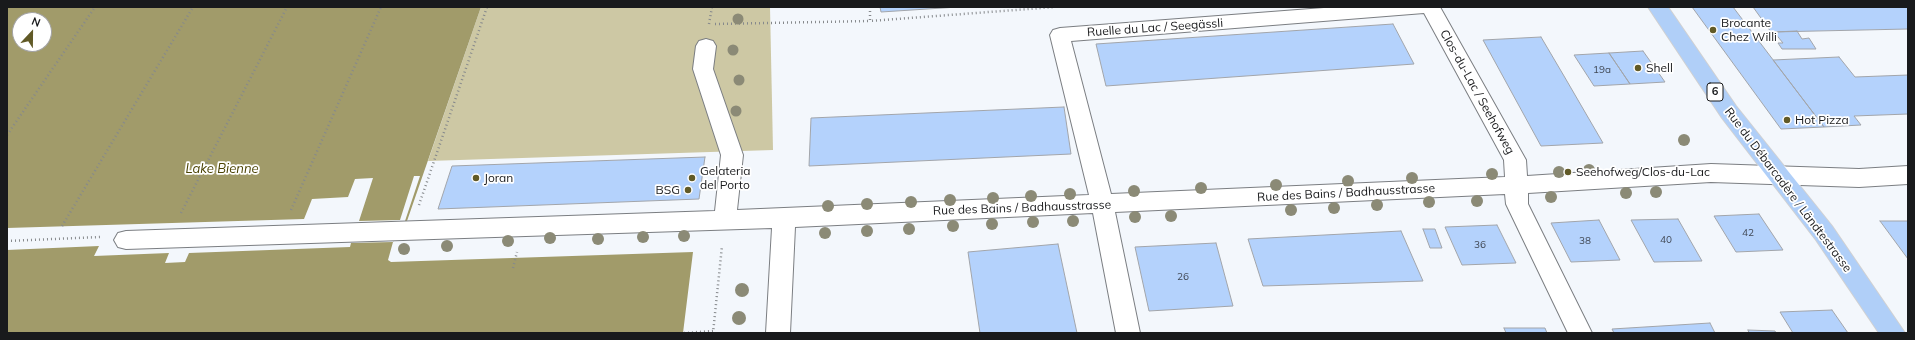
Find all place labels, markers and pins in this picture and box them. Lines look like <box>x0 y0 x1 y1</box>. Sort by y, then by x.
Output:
place label: Brocante Chez Willi <box>1721 16 1777 44</box>
marker: Brocante Chez Willi <box>1708 25 1718 35</box>
place label: Shell <box>1646 61 1673 75</box>
marker: Shell <box>1633 63 1643 73</box>
place label: Hot Pizza <box>1795 113 1849 127</box>
marker: Hot Pizza <box>1782 115 1792 125</box>
place label: Gelateria del Porto <box>700 164 750 192</box>
place label: Seehofweg/Clos-du-Lac <box>1576 165 1710 179</box>
marker: Seehofweg/Clos-du-Lac <box>1563 167 1573 177</box>
place label: Joran <box>484 171 513 185</box>
marker: Joran <box>471 173 481 183</box>
marker: Gelateria del Porto <box>687 173 697 183</box>
place label: BSG <box>656 183 680 197</box>
marker: BSG <box>683 185 693 195</box>

